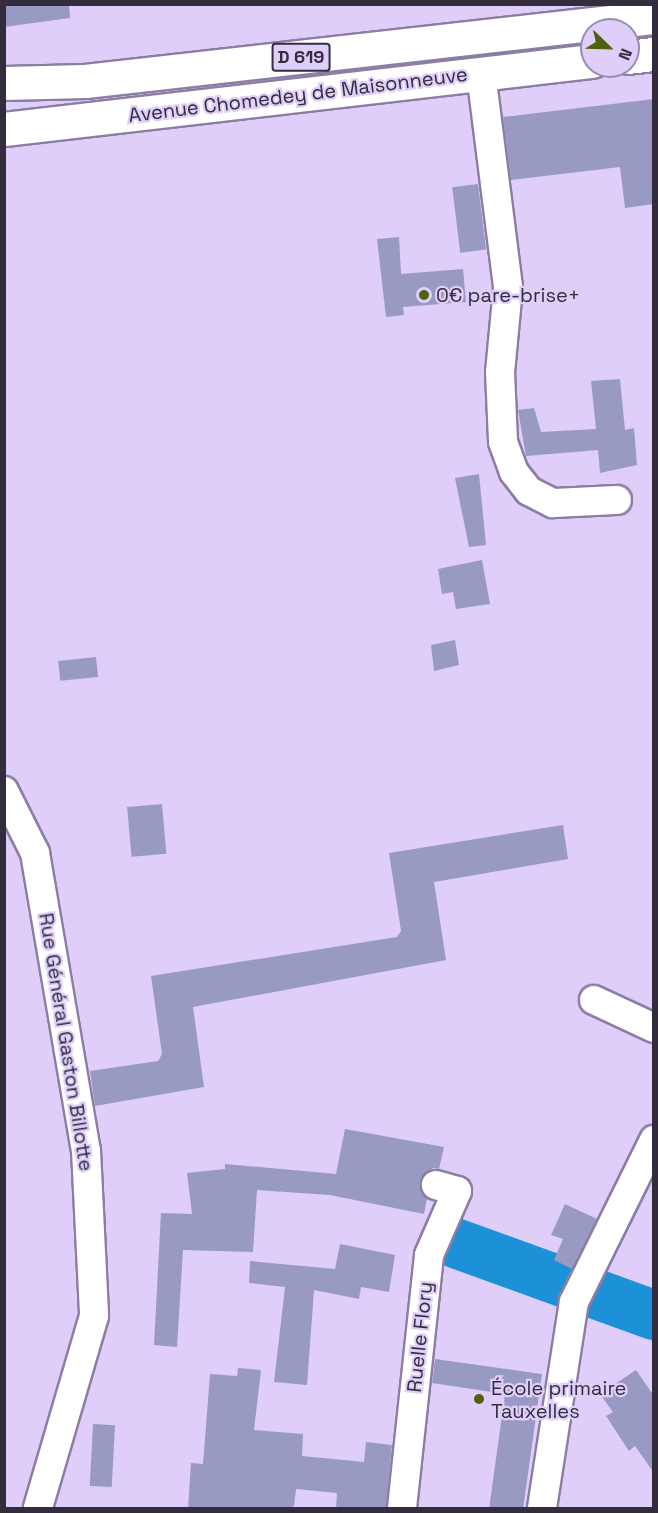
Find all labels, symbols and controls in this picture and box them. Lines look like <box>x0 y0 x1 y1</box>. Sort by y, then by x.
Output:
north arrow <box>580 18 640 78</box>
road number: D 619 <box>271 42 331 72</box>
text: N <box>613 45 637 63</box>
street label: Avenue Chomedey de Maisonneuve <box>127 62 469 128</box>
place label: 0€ pare-brise+ <box>436 283 580 307</box>
marker: 0€ pare-brise+ <box>417 288 431 302</box>
street label: Rue Général Gaston Billotte <box>34 911 98 1173</box>
street label: Ruelle Flory <box>402 1280 438 1394</box>
place label: École primaire Tauxelles <box>491 1376 626 1423</box>
marker: École primaire Tauxelles <box>472 1392 486 1406</box>

